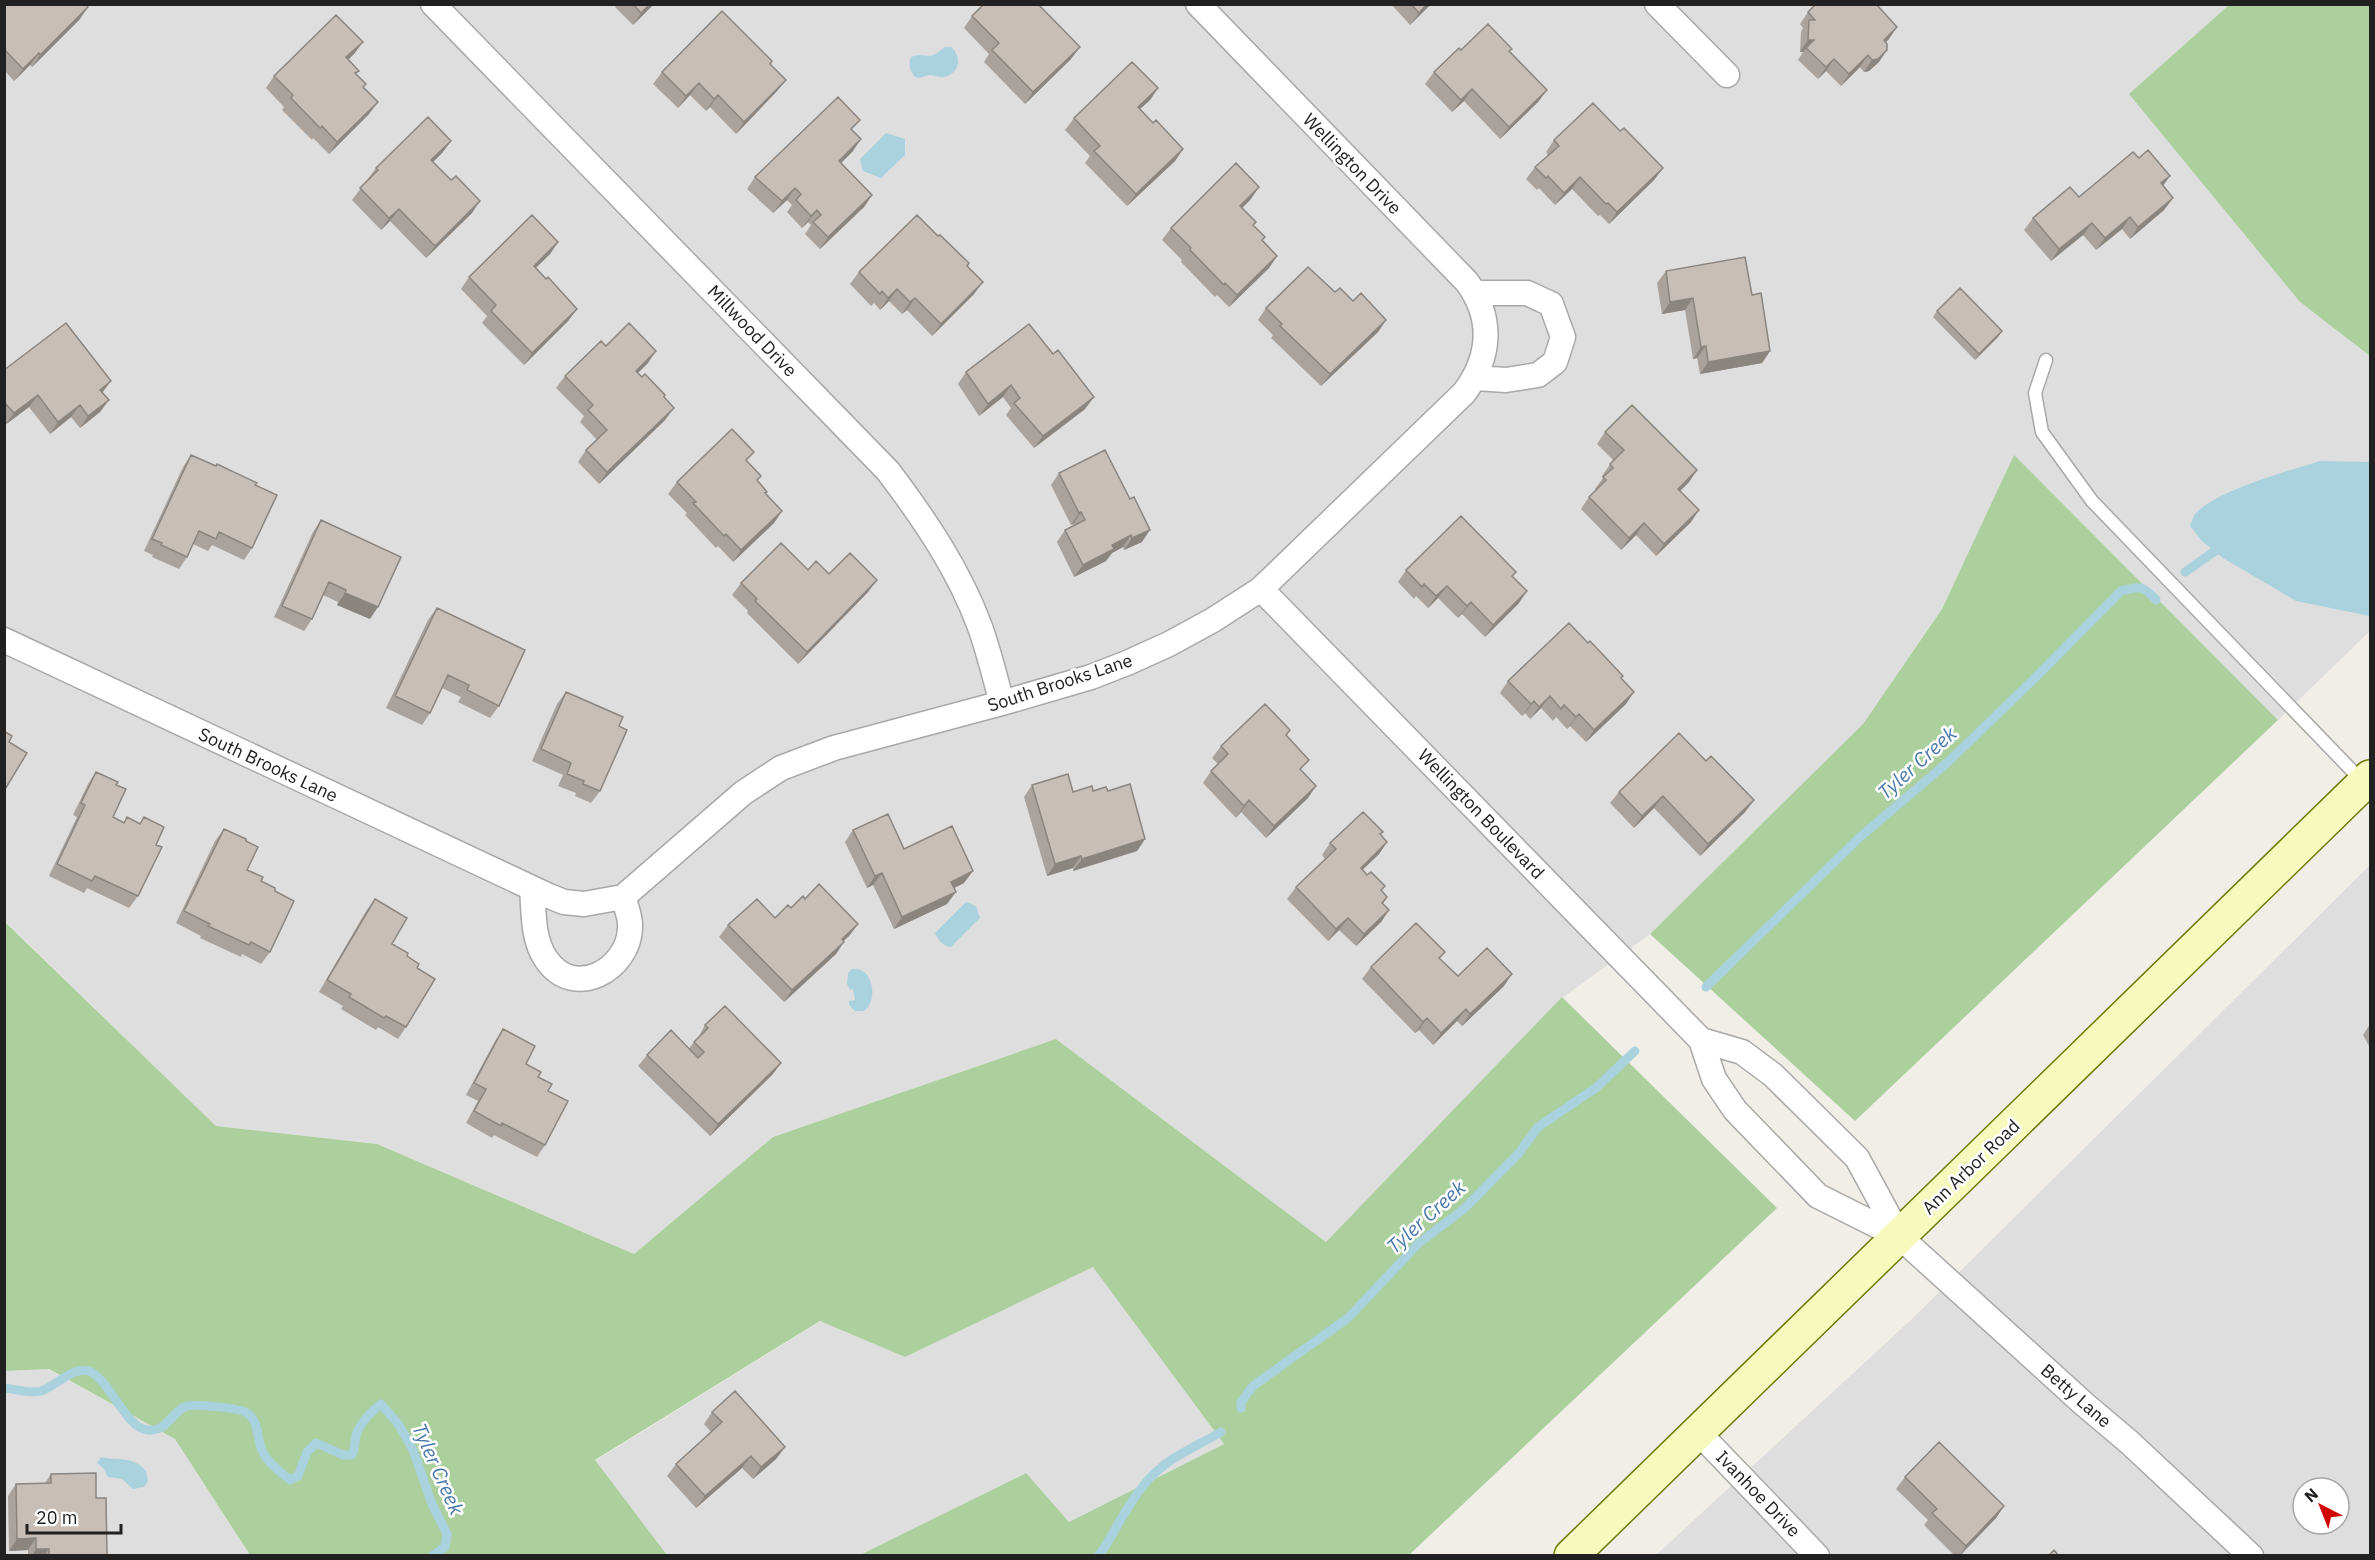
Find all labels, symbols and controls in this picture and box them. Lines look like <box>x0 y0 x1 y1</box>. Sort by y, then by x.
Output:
street label: Wellington Drive <box>1298 108 1407 219</box>
street label: Millwood Drive <box>703 280 802 382</box>
street label: South Brooks Lane <box>984 648 1135 717</box>
water label: Tyler Creek <box>1871 720 1962 805</box>
street label: South Brooks Lane <box>195 722 342 807</box>
street label: Wellington Boulevard <box>1413 744 1549 884</box>
street label: Ann Arbor Road <box>1917 1114 2024 1219</box>
water label: Tyler Creek <box>1380 1174 1471 1259</box>
street label: Betty Lane <box>2036 1359 2116 1433</box>
water label: Tyler Creek <box>406 1419 471 1519</box>
street label: Ivanhoe Drive <box>1711 1445 1806 1542</box>
north arrow <box>2291 1476 2351 1536</box>
text: N <box>2300 1484 2322 1506</box>
scale bar <box>27 1497 122 1535</box>
text: 20 m <box>36 1506 78 1529</box>

